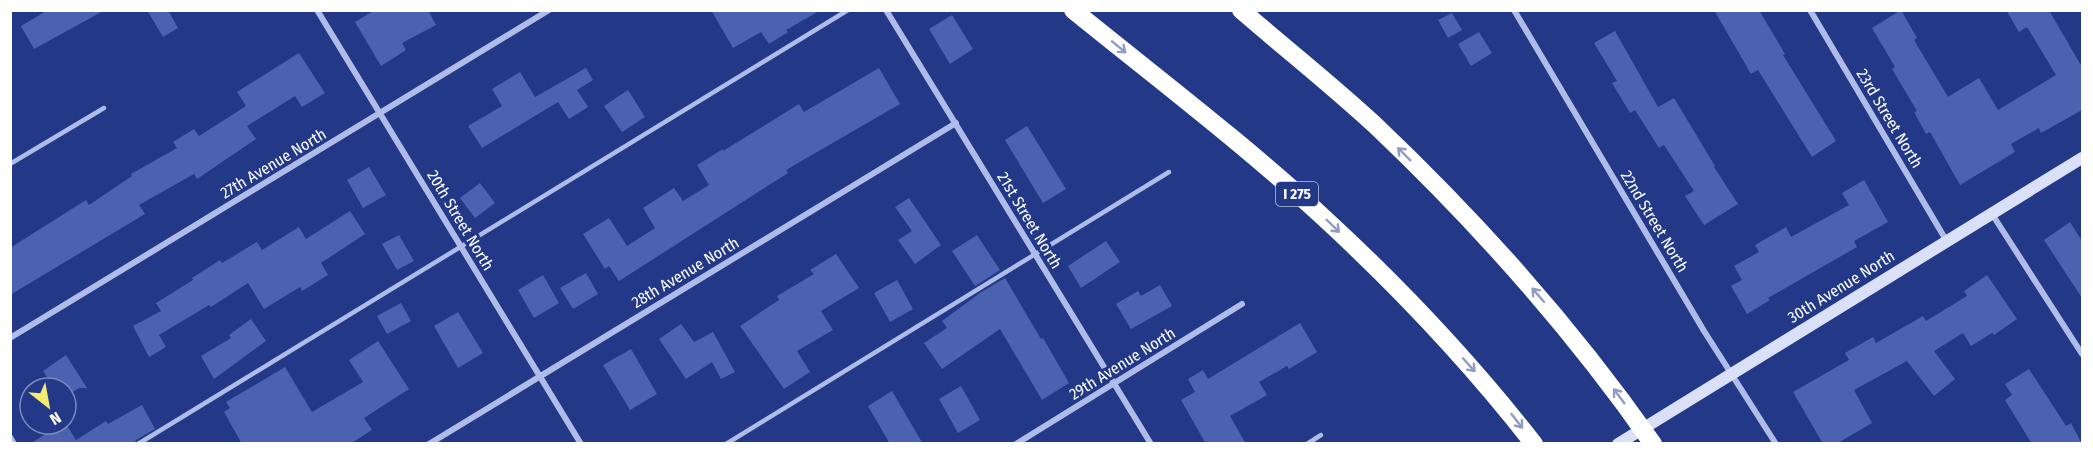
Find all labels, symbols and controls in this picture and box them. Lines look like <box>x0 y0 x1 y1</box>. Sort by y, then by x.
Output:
one-way arrow <box>1110 41 1126 54</box>
street label: 23rd Street North <box>1853 65 1927 171</box>
street label: 27th Avenue North <box>217 124 330 202</box>
one-way arrow <box>1396 147 1411 162</box>
street label: 20th Street North <box>423 167 498 274</box>
street label: 22nd Street North <box>1617 167 1692 276</box>
street label: 21st Street North <box>993 169 1066 272</box>
road number: I 275 <box>1276 182 1318 206</box>
one-way arrow <box>1325 219 1340 234</box>
street label: 28th Avenue North <box>628 233 742 312</box>
street label: 30th Avenue North <box>1784 246 1898 327</box>
one-way arrow <box>1532 287 1545 303</box>
street label: 29th Avenue North <box>1066 323 1179 404</box>
one-way arrow <box>1462 357 1476 372</box>
north arrow <box>18 376 78 436</box>
one-way arrow <box>1613 389 1625 405</box>
text: N <box>46 408 64 429</box>
one-way arrow <box>1511 413 1524 429</box>

